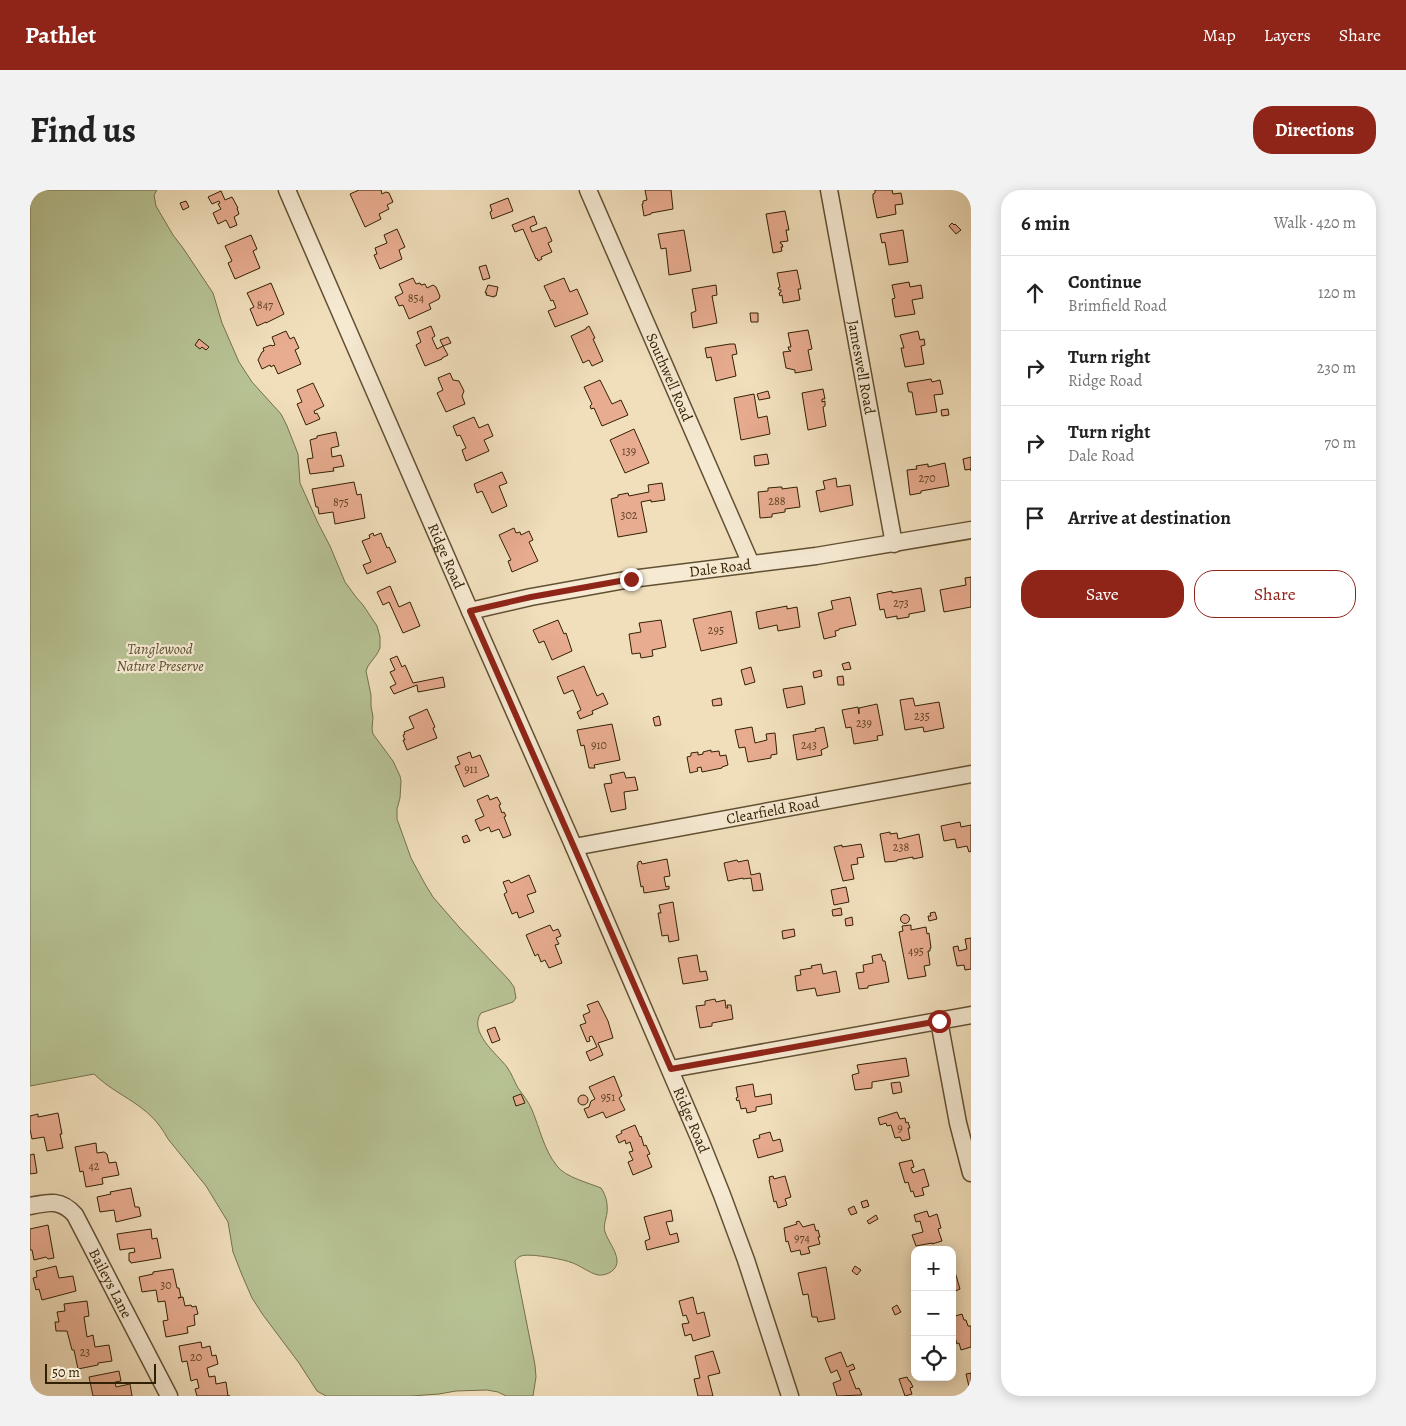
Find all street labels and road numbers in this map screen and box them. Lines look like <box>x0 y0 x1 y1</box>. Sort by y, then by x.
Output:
street label: Jameswell Road <box>843 318 880 417</box>
street label: Southwell Road <box>641 330 698 425</box>
street label: Ridge Road <box>423 520 470 593</box>
street label: Dale Road <box>688 554 753 582</box>
street label: Clearfield Road <box>725 792 822 829</box>
street label: Ridge Road <box>668 1084 714 1157</box>
street label: Baileys Lane <box>84 1245 137 1322</box>

